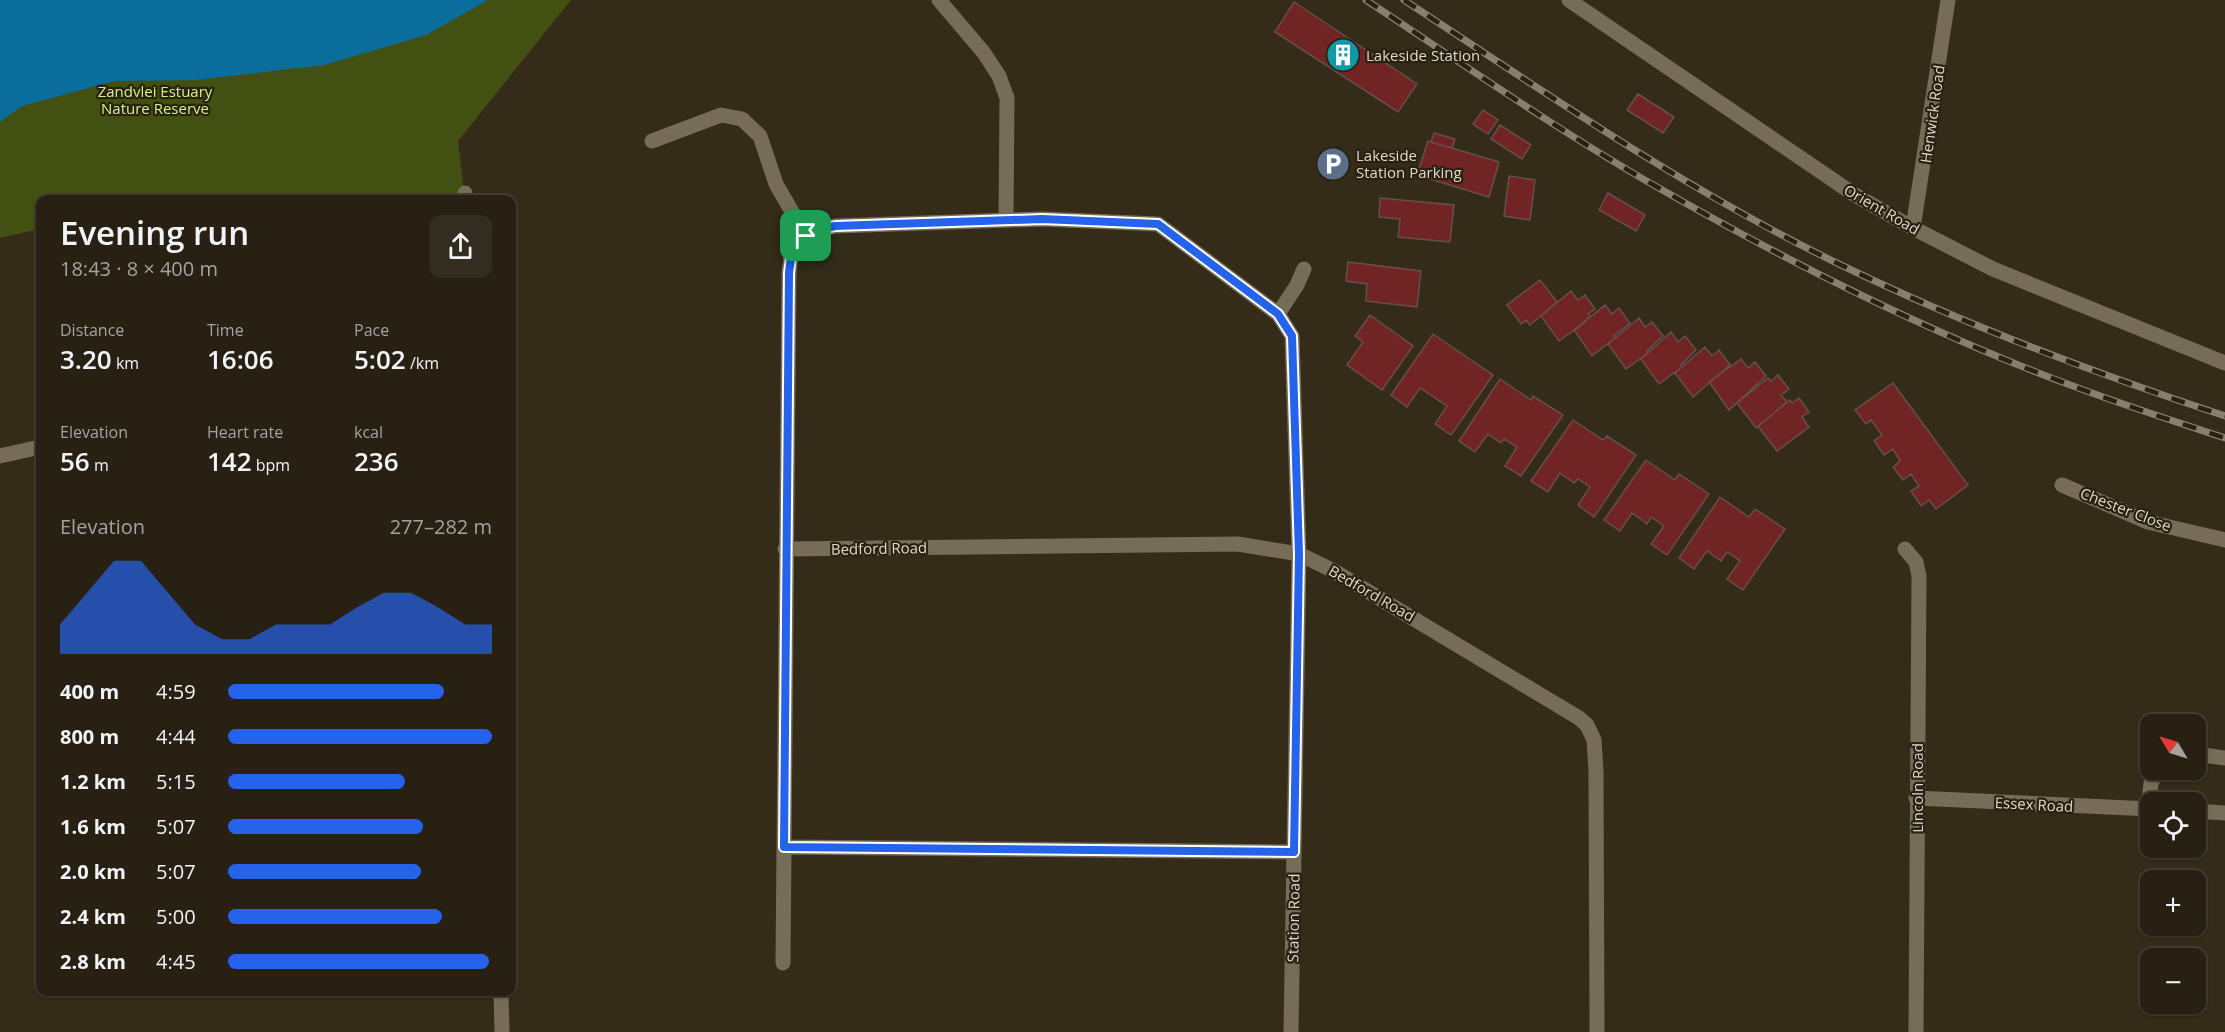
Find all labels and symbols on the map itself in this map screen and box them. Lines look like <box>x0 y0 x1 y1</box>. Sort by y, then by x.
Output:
building icon: Lakeside Station <box>1325 37 1361 73</box>
place label: Lakeside Station <box>1366 45 1480 65</box>
street label: Henwick Road <box>1915 64 1949 164</box>
park label: Zandvlei Estuary Nature Reserve <box>98 81 213 118</box>
place label: Lakeside Station Parking <box>1356 145 1462 182</box>
parking icon: Lakeside Station Parking <box>1315 146 1351 182</box>
street label: Orient Road <box>1841 179 1923 239</box>
pin <box>780 210 831 261</box>
street label: Chester Close <box>2078 482 2174 536</box>
street label: Bedford Road <box>831 537 927 559</box>
street label: Bedford Road <box>1325 560 1419 626</box>
north arrow <box>2140 714 2206 780</box>
street label: Lincoln Road <box>1907 743 1927 833</box>
street label: Essex Road <box>1994 792 2074 816</box>
street label: Station Road <box>1282 873 1304 963</box>

